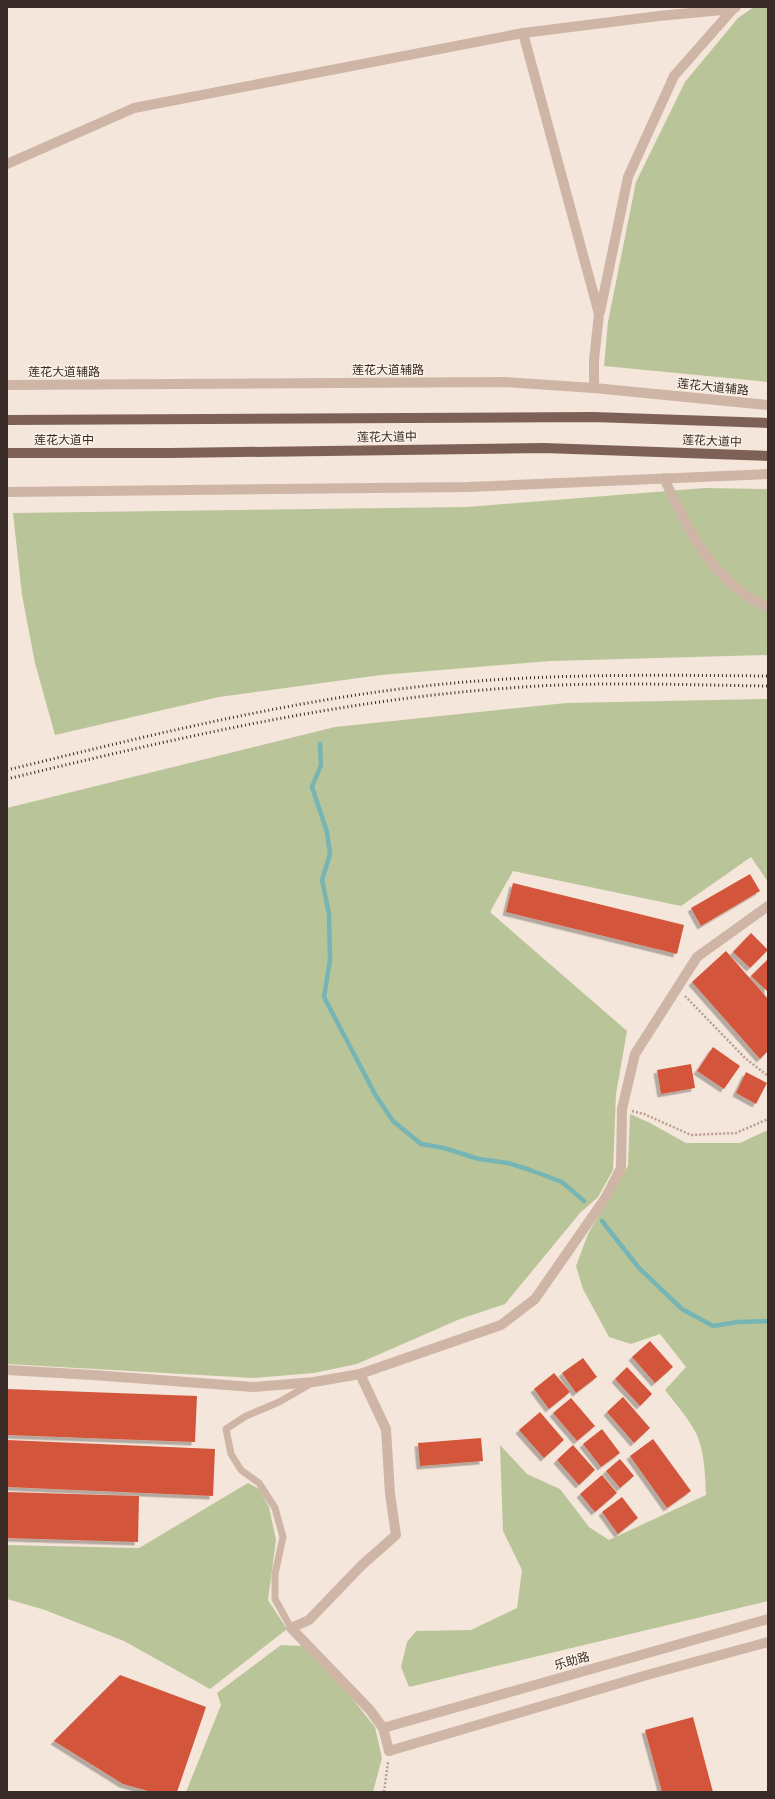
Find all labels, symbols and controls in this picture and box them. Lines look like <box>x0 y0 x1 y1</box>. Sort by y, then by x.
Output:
street label: 莲花大道辅路 <box>352 363 424 377</box>
street label: 莲花大道辅路 <box>28 365 100 379</box>
street label: 莲花大道辅路 <box>676 376 750 398</box>
street label: 莲花大道中 <box>357 429 417 445</box>
street label: 莲花大道中 <box>34 433 94 447</box>
street label: 莲花大道中 <box>682 433 742 449</box>
street label: 乐助路 <box>553 1649 591 1673</box>

